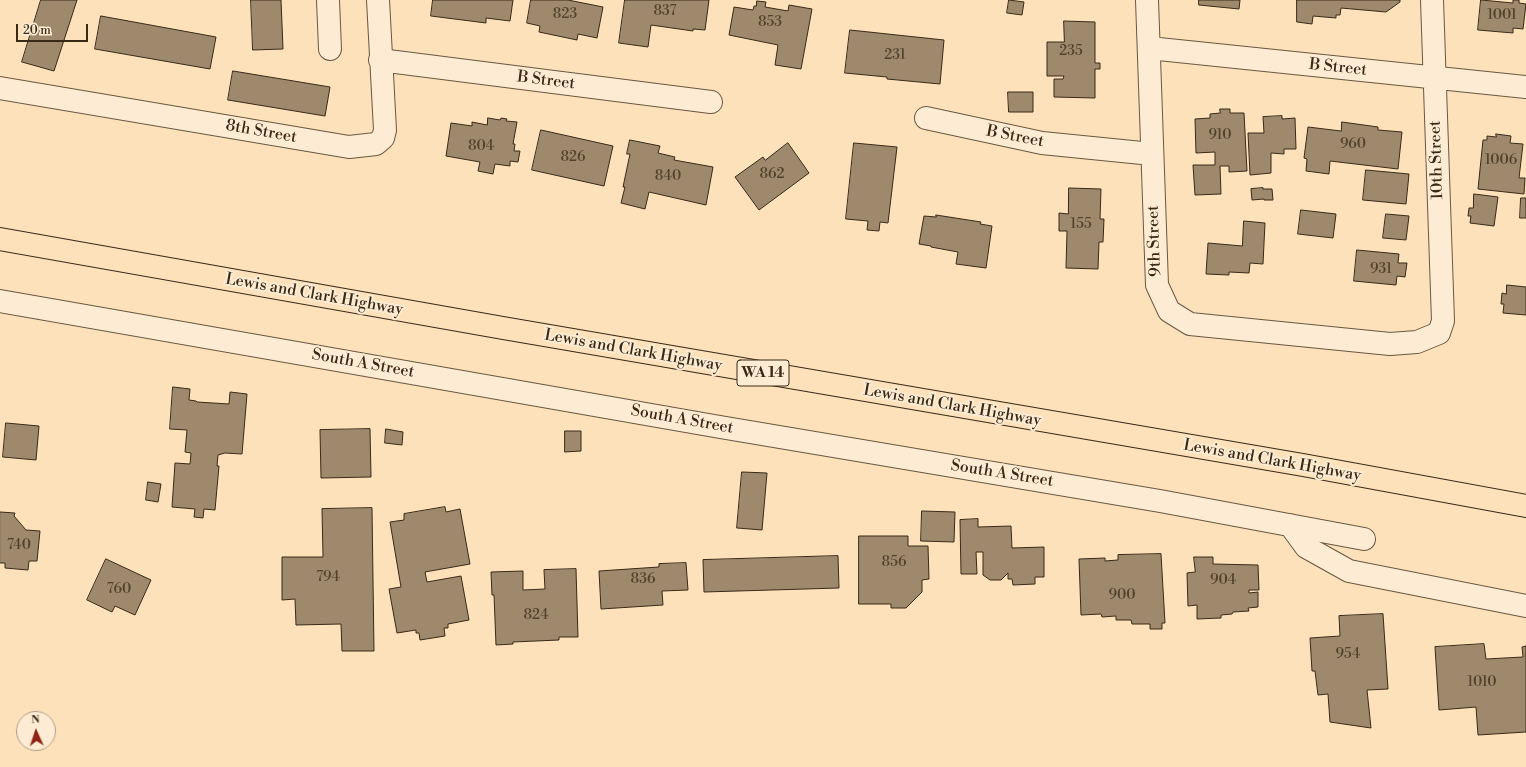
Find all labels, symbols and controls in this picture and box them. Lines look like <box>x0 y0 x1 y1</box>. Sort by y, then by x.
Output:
house number: 837 <box>653 4 677 20</box>
house number: 823 <box>553 7 577 23</box>
house number: 1001 <box>1487 8 1517 24</box>
house number: 853 <box>758 15 782 31</box>
scale bar <box>18 16 90 42</box>
text: 20 m <box>23 23 51 38</box>
house number: 235 <box>1059 44 1083 60</box>
house number: 231 <box>884 48 906 64</box>
street label: B Street <box>1308 55 1368 81</box>
street label: B Street <box>516 68 576 94</box>
street label: 8th Street <box>224 116 298 148</box>
street label: 10th Street <box>1426 120 1448 200</box>
street label: B Street <box>985 122 1045 152</box>
house number: 910 <box>1209 128 1231 144</box>
house number: 960 <box>1340 137 1366 153</box>
house number: 804 <box>468 139 494 155</box>
house number: 826 <box>560 150 586 166</box>
house number: 1006 <box>1485 153 1517 169</box>
house number: 862 <box>759 167 785 183</box>
house number: 840 <box>655 169 681 185</box>
street label: 9th Street <box>1144 205 1166 277</box>
house number: 155 <box>1070 217 1092 233</box>
house number: 931 <box>1370 262 1392 278</box>
street label: Lewis and Clark Highway <box>224 270 404 320</box>
street label: Lewis and Clark Highway <box>543 326 723 376</box>
street label: South A Street <box>310 346 416 382</box>
road number: WA 14 <box>737 360 789 386</box>
street label: Lewis and Clark Highway <box>862 381 1042 431</box>
street label: South A Street <box>629 402 735 438</box>
street label: Lewis and Clark Highway <box>1182 436 1362 486</box>
street label: South A Street <box>949 456 1055 492</box>
house number: 740 <box>7 538 31 554</box>
house number: 856 <box>882 555 906 571</box>
house number: 794 <box>316 570 340 586</box>
house number: 836 <box>631 572 655 588</box>
house number: 904 <box>1210 573 1236 589</box>
house number: 760 <box>107 582 131 598</box>
house number: 900 <box>1108 588 1136 604</box>
house number: 824 <box>523 608 549 624</box>
house number: 954 <box>1336 647 1360 663</box>
house number: 1010 <box>1467 675 1497 691</box>
north arrow <box>16 711 56 751</box>
text: N <box>31 713 40 727</box>

